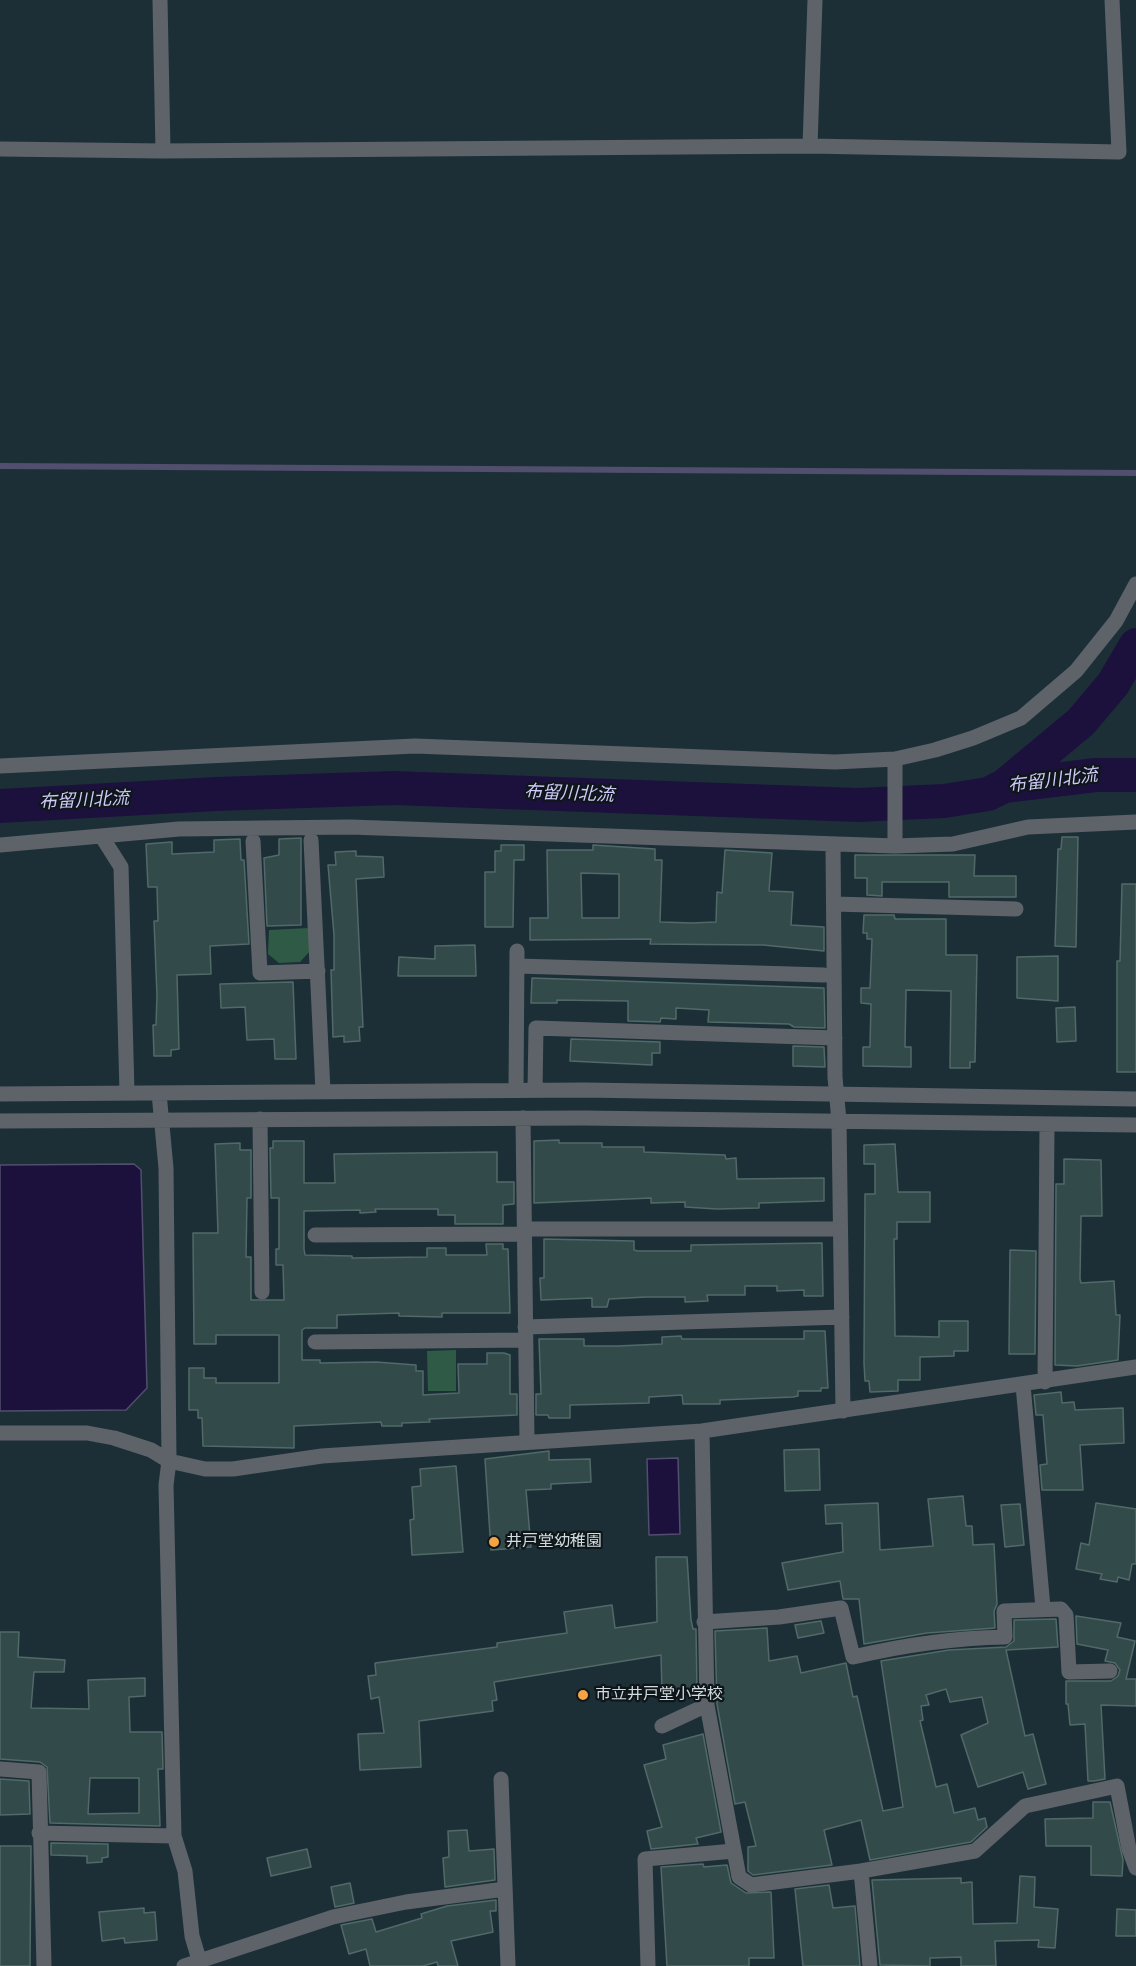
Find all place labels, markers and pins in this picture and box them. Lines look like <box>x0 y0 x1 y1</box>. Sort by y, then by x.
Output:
place label: 井戸堂幼稚園 <box>506 1532 602 1552</box>
marker: 井戸堂幼稚園 <box>487 1535 501 1549</box>
place label: 市立井戸堂小学校 <box>595 1685 723 1705</box>
marker: 市立井戸堂小学校 <box>576 1688 590 1702</box>

